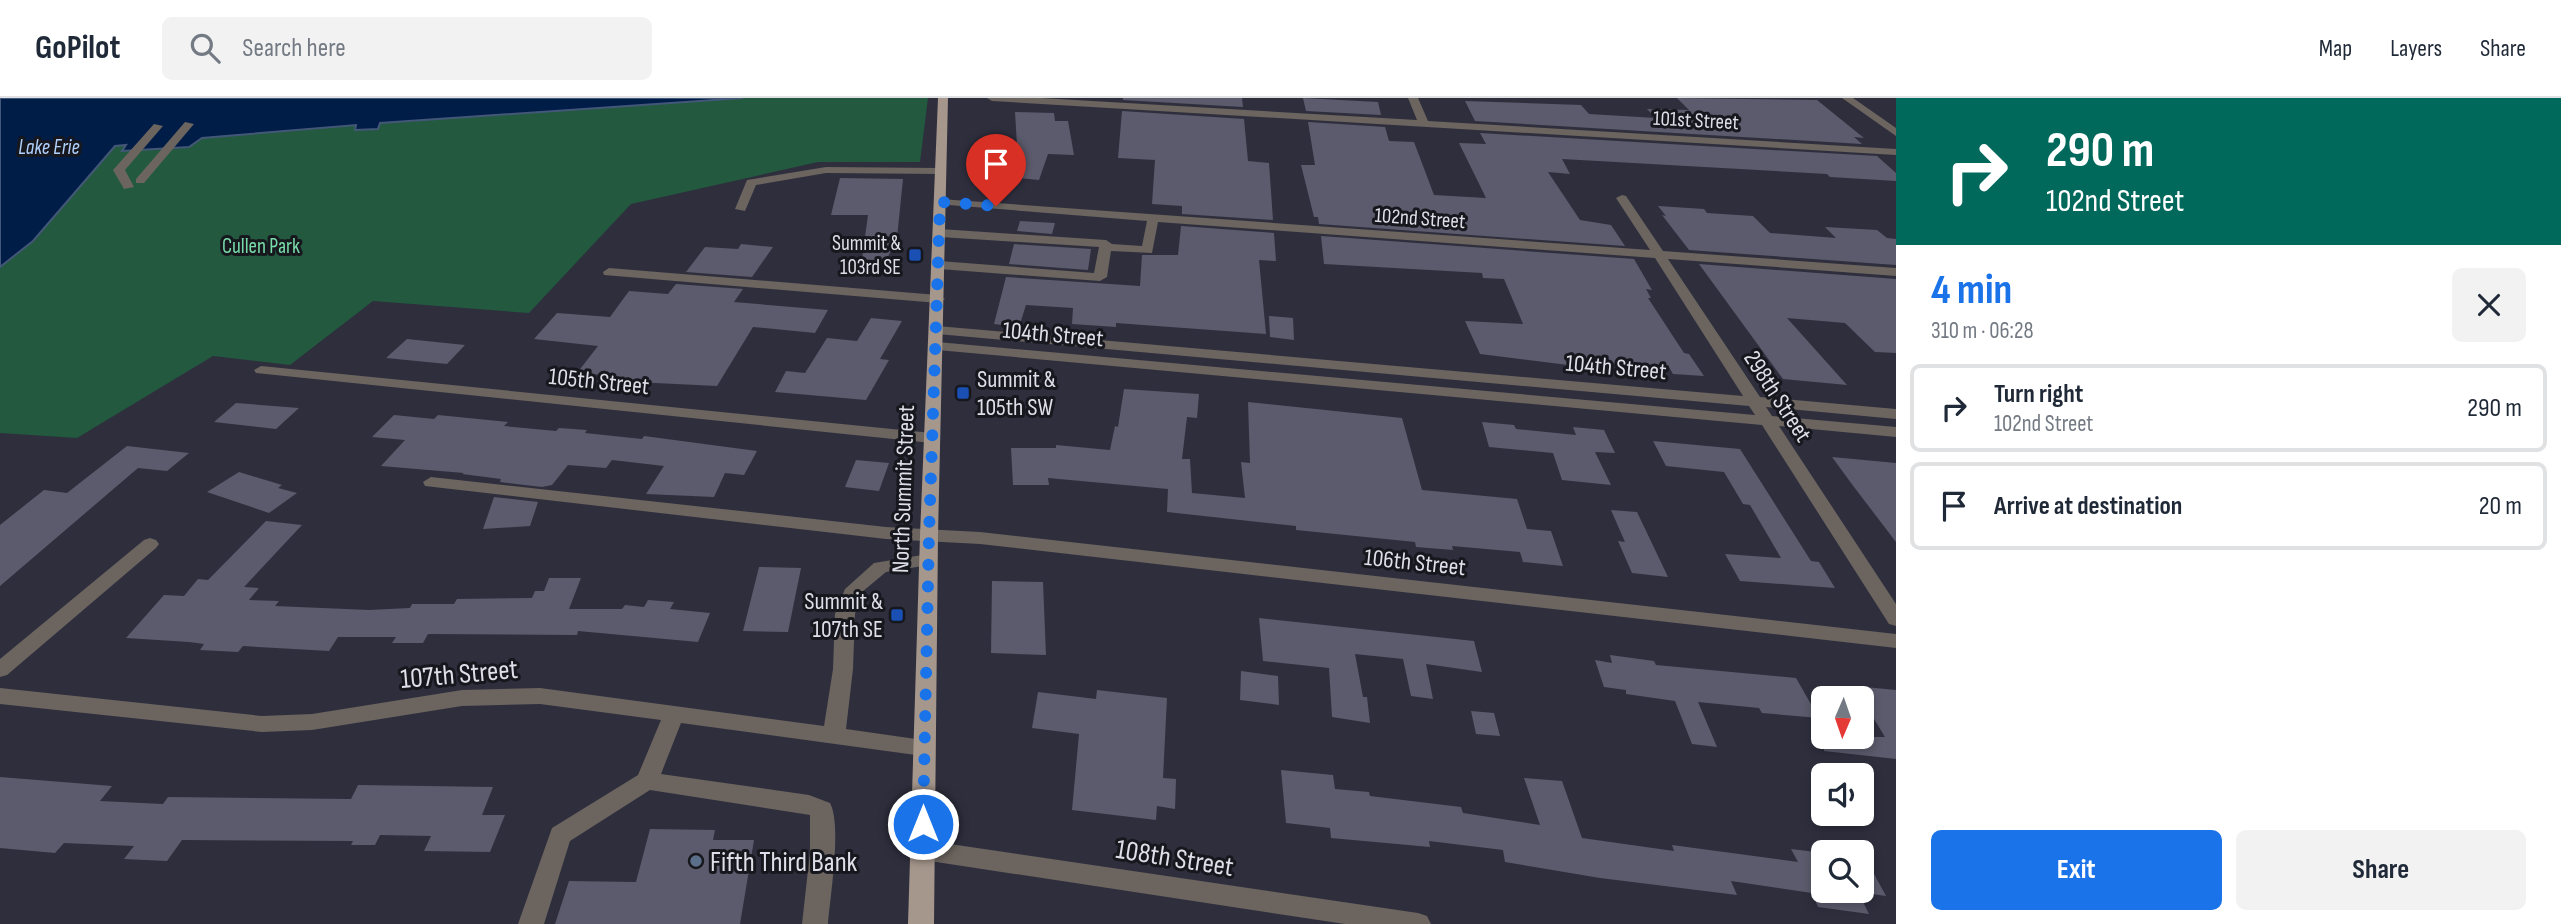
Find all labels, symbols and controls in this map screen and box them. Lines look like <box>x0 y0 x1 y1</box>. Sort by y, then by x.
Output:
search box <box>162 17 652 80</box>
text: GoPilot <box>35 28 120 68</box>
icon: search <box>186 29 224 67</box>
text: Search here <box>242 33 346 64</box>
text: Map <box>2319 34 2352 63</box>
text: Layers <box>2390 34 2442 63</box>
text: Share <box>2480 34 2526 63</box>
street label: 101st Street <box>1653 106 1739 135</box>
text: 290 m <box>2046 122 2154 181</box>
icon: right <box>1931 126 2022 217</box>
pin <box>966 134 1026 206</box>
water label: Lake Erie <box>18 135 80 160</box>
icon: arrive <box>977 145 1015 183</box>
text: 102nd Street <box>2046 182 2184 221</box>
street label: 102nd Street <box>1374 203 1466 234</box>
place label: Summit & 103rd SE <box>832 231 901 280</box>
park label: Cullen Park <box>222 234 300 259</box>
marker: Summit & 103rd SE <box>907 247 923 263</box>
text: 4 min <box>1931 265 2012 316</box>
button: close <box>2452 268 2526 342</box>
street label: 104th Street <box>1001 316 1105 353</box>
text: 310 m · 06:28 <box>1931 317 2034 345</box>
street label: 298th Street <box>1737 345 1818 447</box>
street label: 104th Street <box>1564 349 1668 386</box>
street label: 105th Street <box>547 362 651 401</box>
place label: Summit & 105th SW <box>977 365 1056 422</box>
text: Turn right <box>1994 379 2083 410</box>
marker: Summit & 105th SW <box>955 385 971 401</box>
icon: right <box>1935 389 1973 427</box>
text: 290 m <box>2467 393 2522 424</box>
street label: North Summit Street <box>886 404 921 574</box>
text: 102nd Street <box>1994 410 2093 438</box>
icon: arrive <box>1935 487 1973 525</box>
text: Arrive at destination <box>1994 491 2182 522</box>
text: 20 m <box>2479 491 2522 522</box>
street label: 106th Street <box>1363 543 1467 582</box>
place label: Summit & 107th SE <box>804 587 883 644</box>
marker: Summit & 107th SE <box>889 607 905 623</box>
street label: 107th Street <box>399 653 519 696</box>
north arrow <box>1811 686 1874 749</box>
map controls <box>1811 686 1874 903</box>
button: sound <box>1811 763 1874 826</box>
position arrow <box>886 787 960 861</box>
button: Exit <box>1931 830 2222 910</box>
button: Share <box>2236 830 2526 910</box>
street label: 108th Street <box>1114 833 1236 884</box>
button: search <box>1811 840 1874 903</box>
place label: Fifth Third Bank <box>710 846 858 879</box>
marker: Fifth Third Bank <box>688 853 704 869</box>

